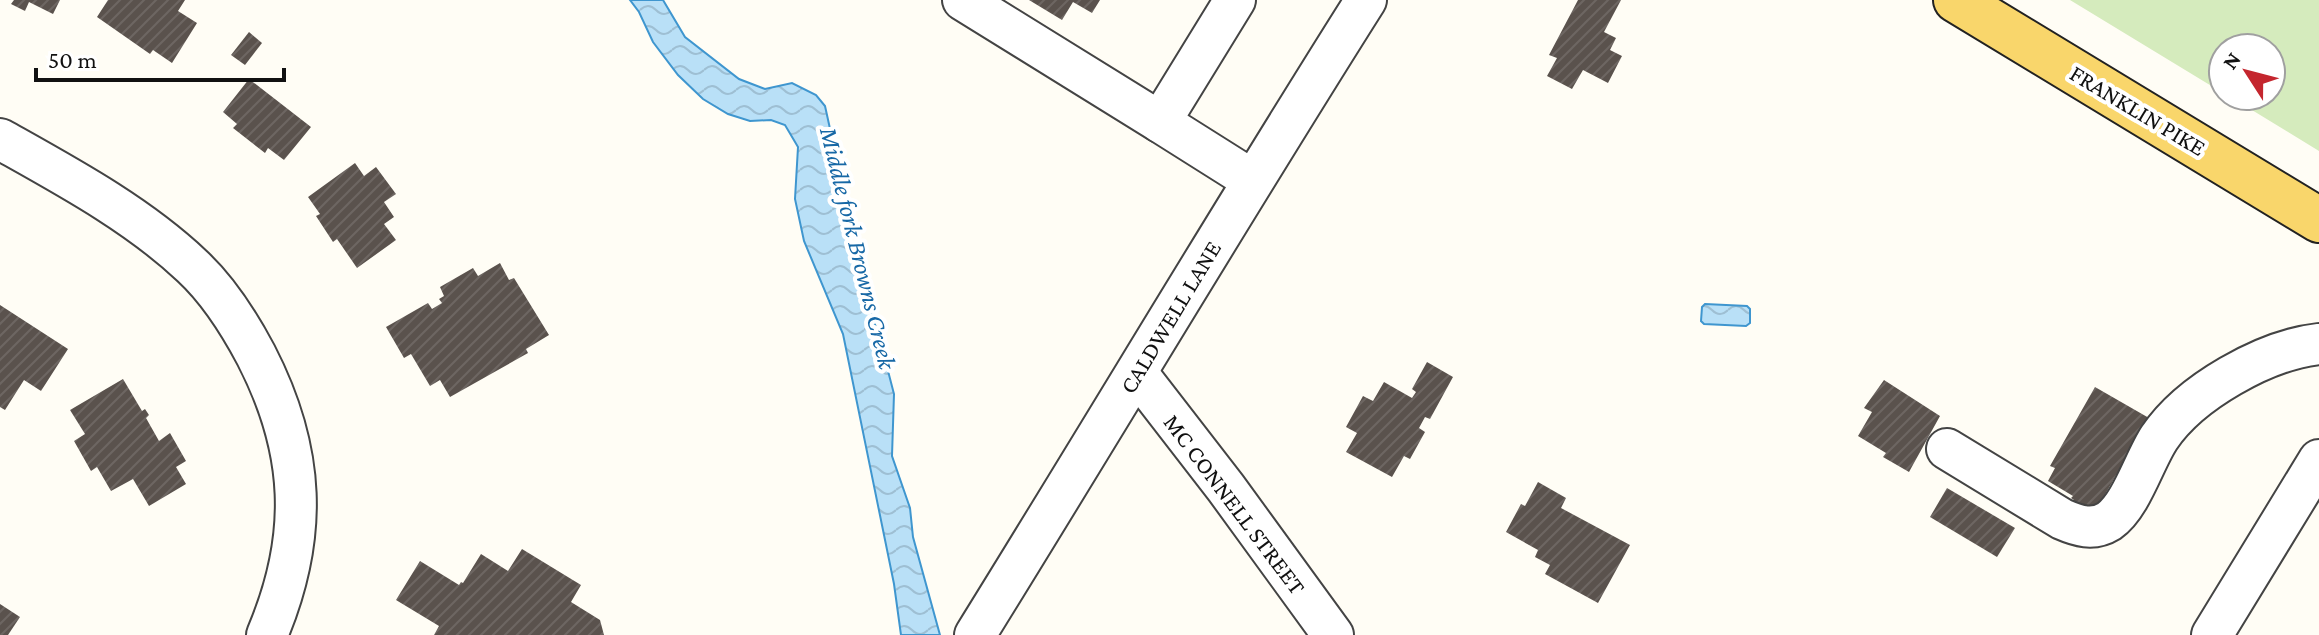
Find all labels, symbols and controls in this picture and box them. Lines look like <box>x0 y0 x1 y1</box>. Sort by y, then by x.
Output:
scale bar <box>36 32 284 82</box>
north arrow <box>2207 32 2287 112</box>
text: 50 m <box>48 46 97 73</box>
text: N <box>2217 47 2246 74</box>
street label: FRANKLIN PIKE <box>2065 59 2211 161</box>
water label: Middle fork Browns Creek <box>814 123 903 374</box>
street label: CALDWELL LANE <box>1114 236 1226 398</box>
street label: MC CONNELL STREET <box>1159 409 1311 599</box>

